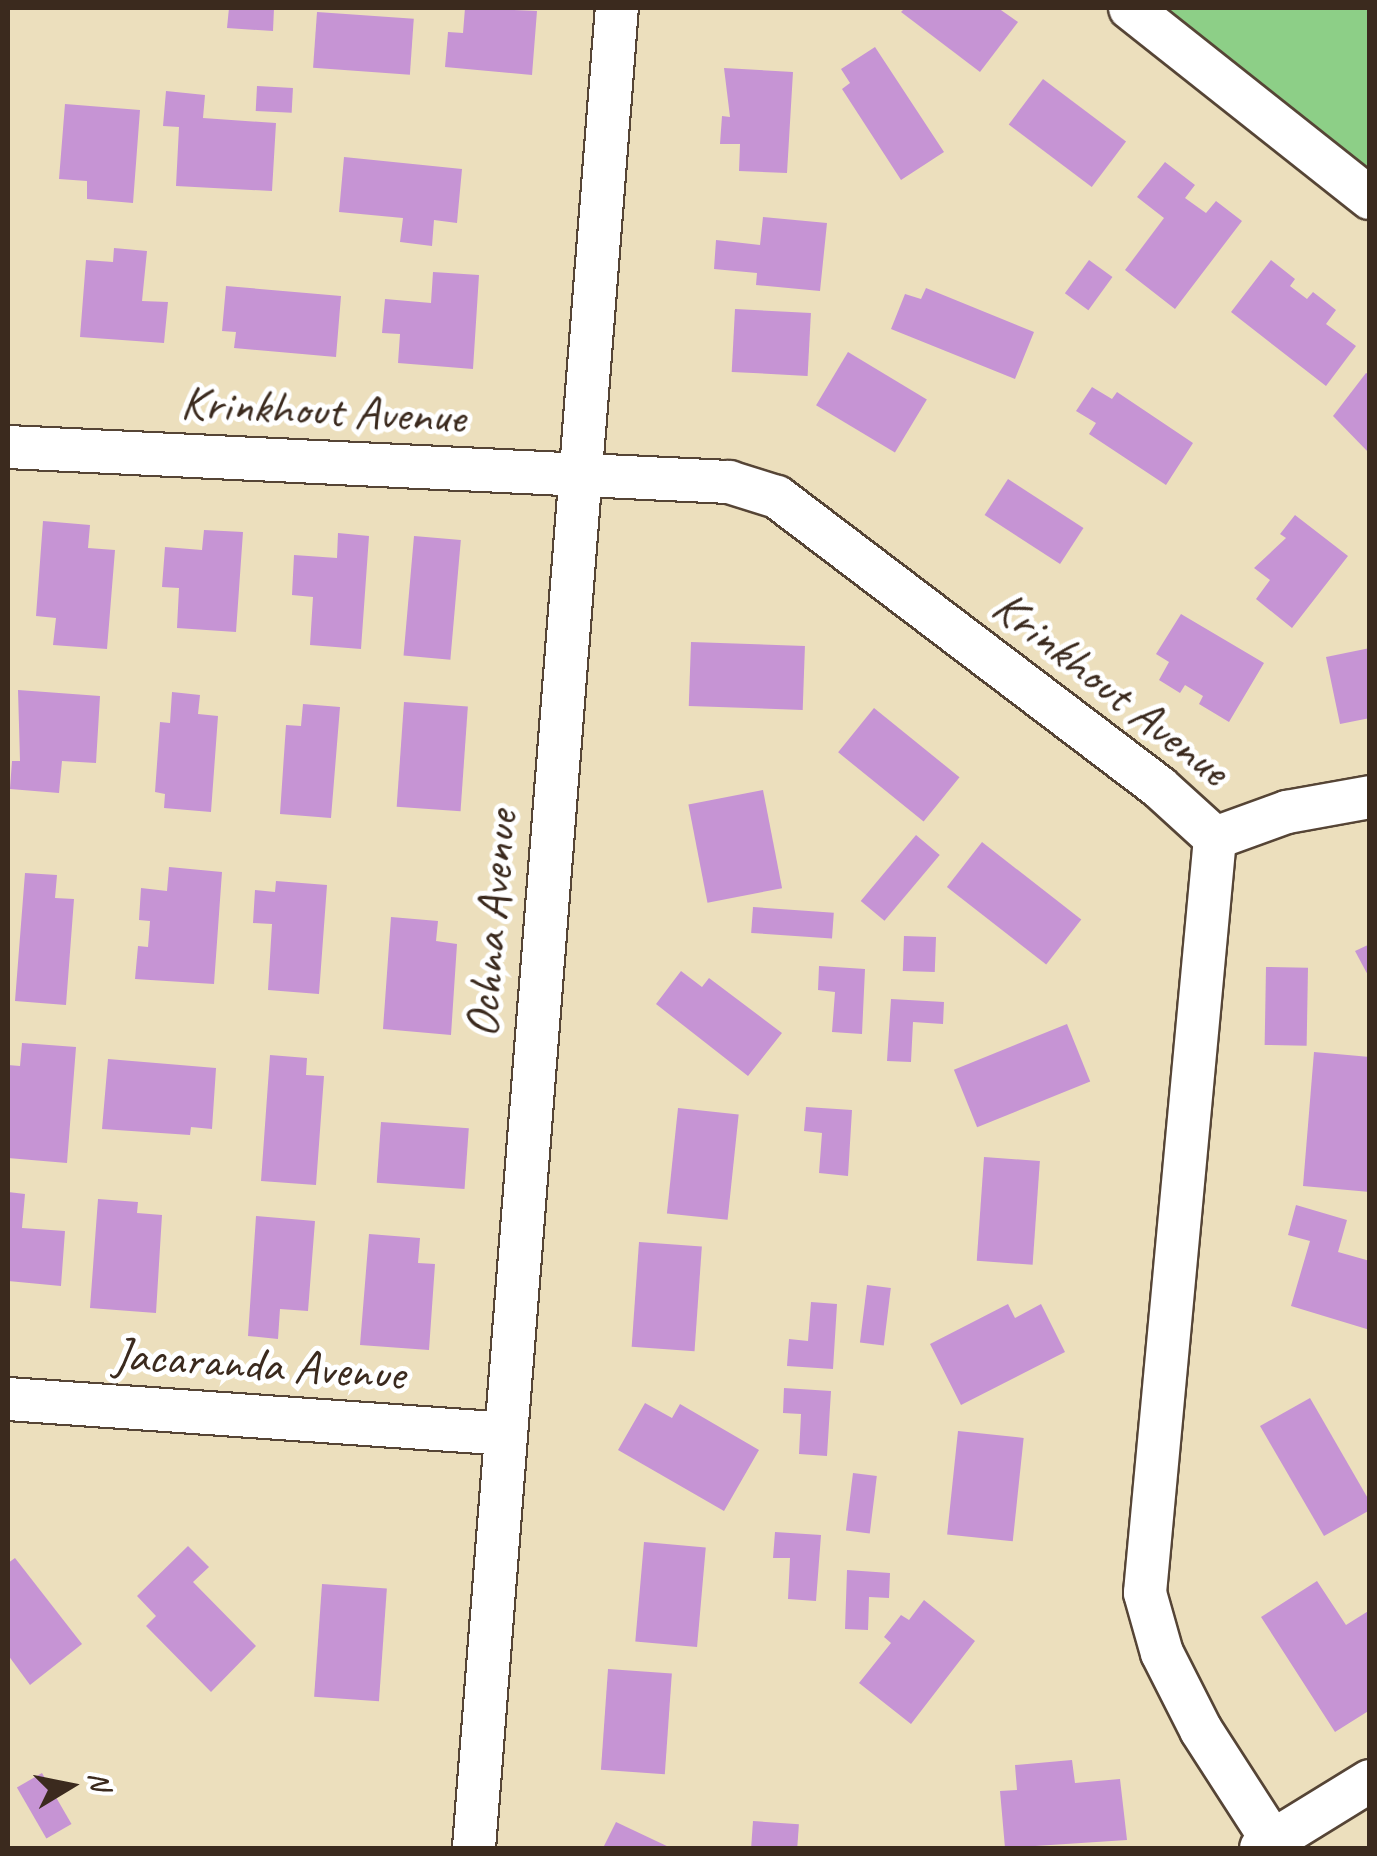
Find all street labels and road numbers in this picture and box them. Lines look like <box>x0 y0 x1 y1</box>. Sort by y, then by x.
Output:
street label: Krinkhout Avenue <box>180 374 466 446</box>
street label: Krinkhout Avenue <box>981 578 1241 798</box>
street label: Ochna Avenue <box>452 808 530 1040</box>
street label: Jacaranda Avenue <box>111 1325 407 1403</box>

